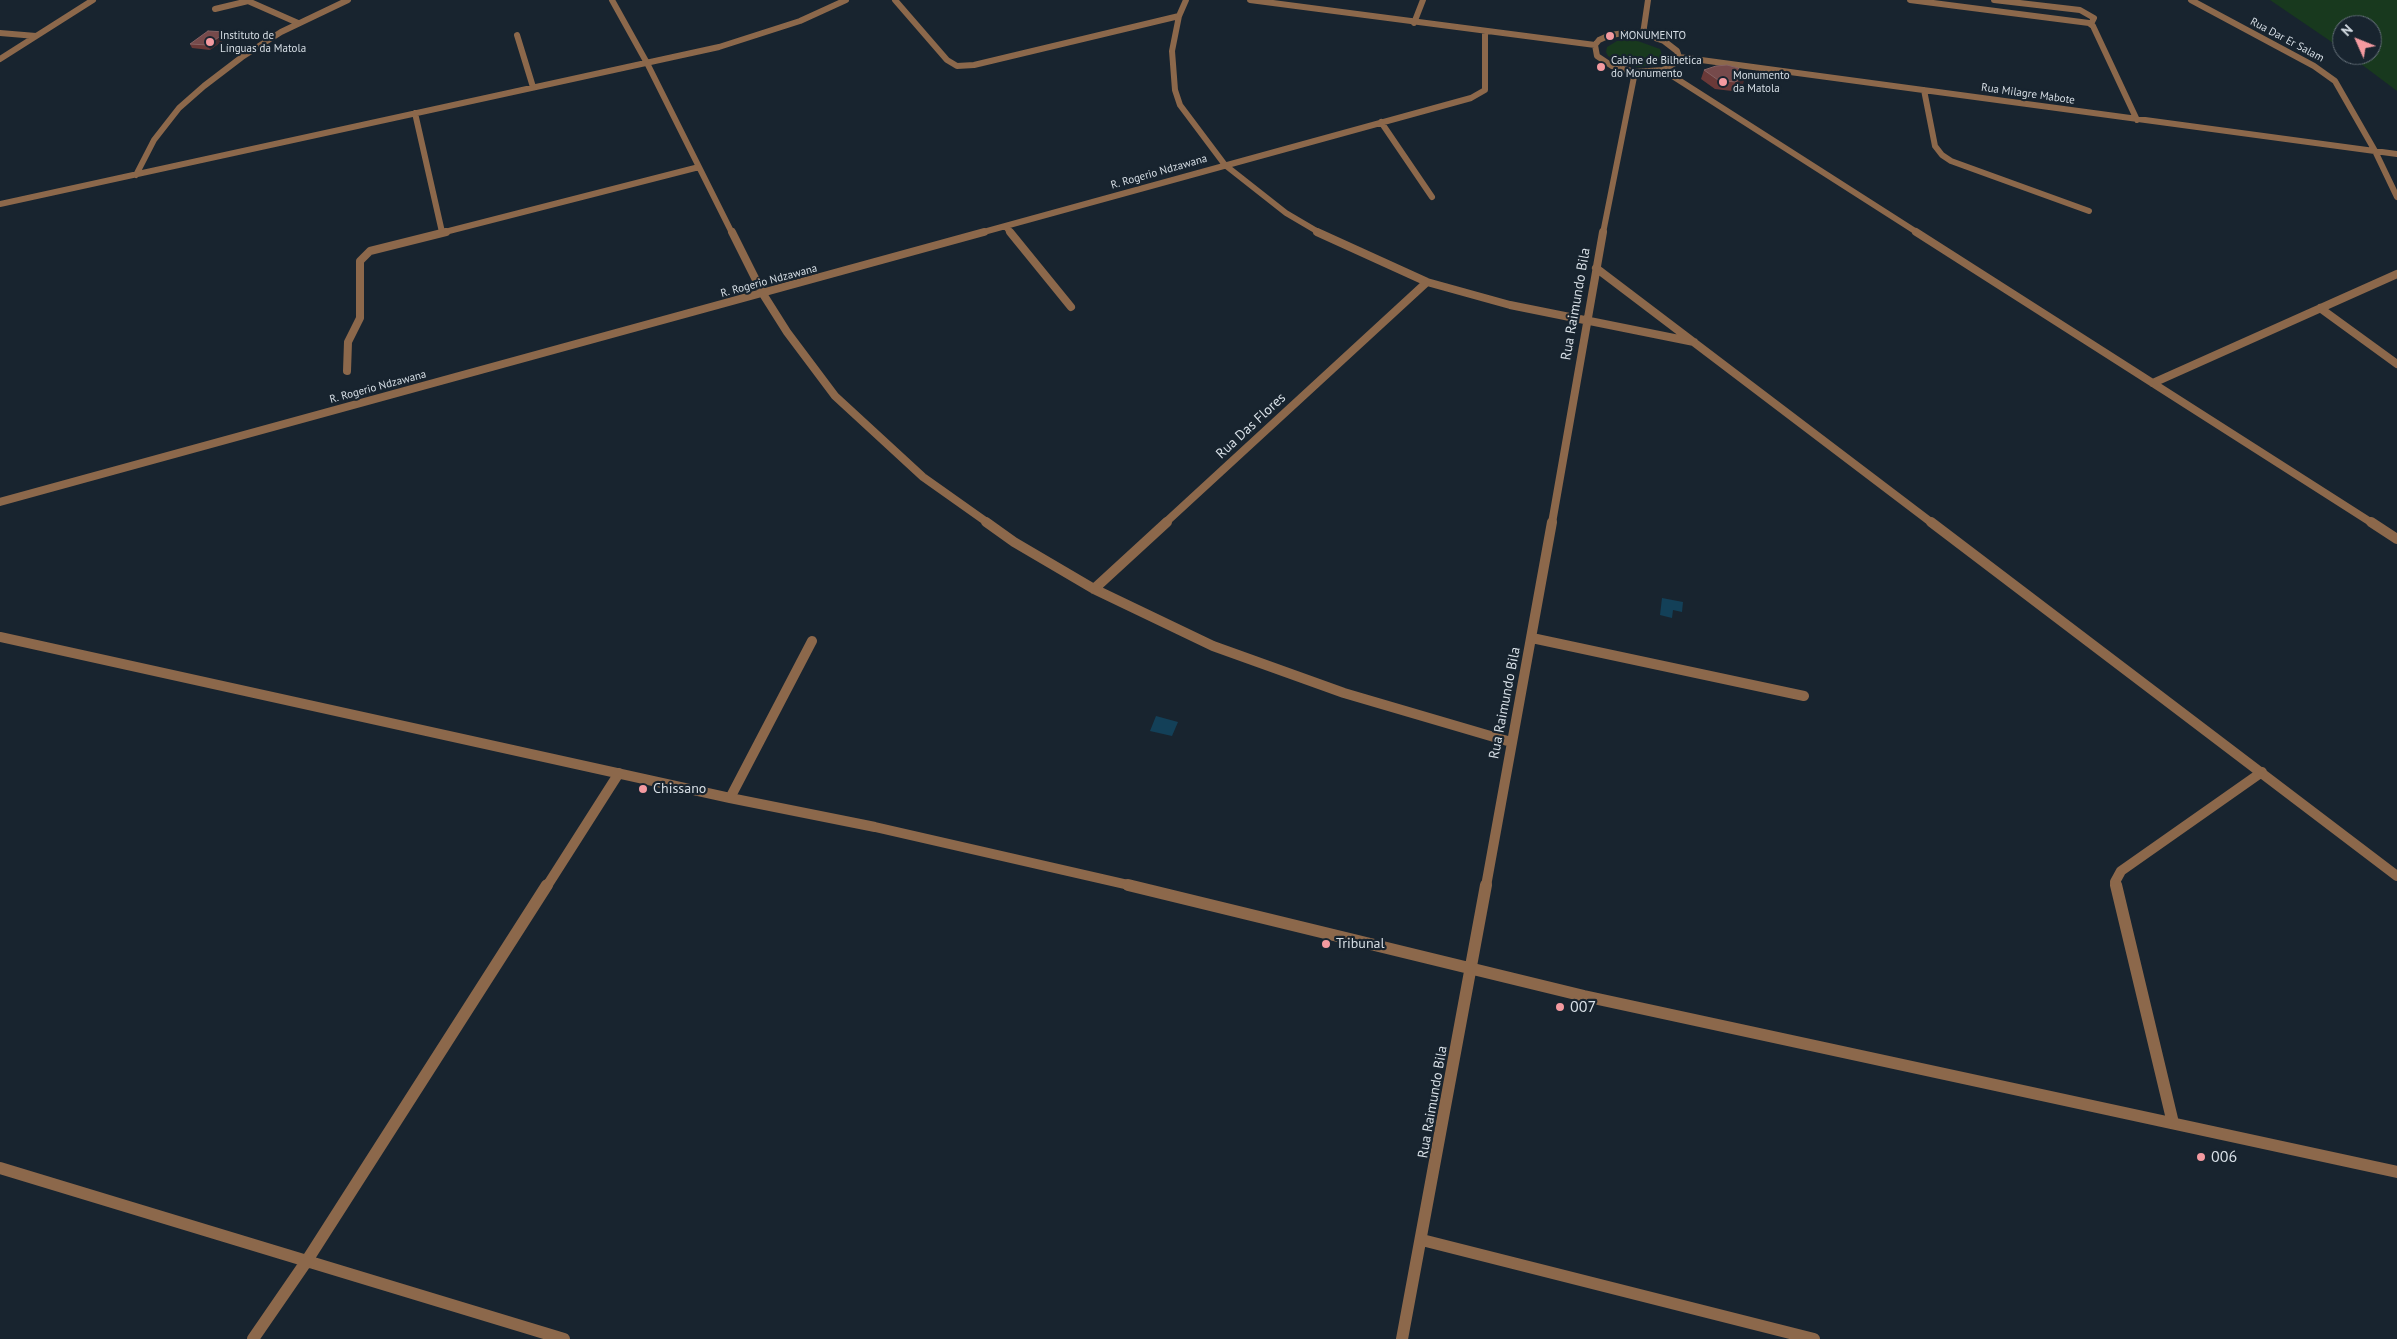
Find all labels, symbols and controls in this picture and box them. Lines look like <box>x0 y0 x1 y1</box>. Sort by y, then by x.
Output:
street label: Rua Dar Er Salam <box>2248 15 2326 65</box>
north arrow <box>2332 15 2382 65</box>
text: N <box>2337 21 2357 40</box>
place label: Instituto de Línguas da Matola <box>220 29 306 55</box>
place label: MONUMENTO <box>1620 29 1686 43</box>
marker: MONUMENTO <box>1604 30 1616 42</box>
marker: Instituto de Línguas da Matola <box>204 36 216 48</box>
place label: Cabine de Bilhetica do Monumento <box>1611 54 1702 80</box>
marker: Cabine de Bilhetica do Monumento <box>1595 61 1607 73</box>
place label: Monumento da Matola <box>1733 69 1790 95</box>
marker: Monumento da Matola <box>1717 76 1729 88</box>
street label: Rua Milagre Mabote <box>1980 81 2076 107</box>
street label: R. Rogerio Ndzawana <box>1109 152 1209 192</box>
street label: Rua Raimundo Bila <box>1558 247 1594 361</box>
street label: R. Rogerio Ndzawana <box>719 262 819 300</box>
street label: R. Rogerio Ndzawana <box>328 368 428 406</box>
street label: Rua Das Flores <box>1213 390 1289 462</box>
street label: Rua Raimundo Bila <box>1486 646 1524 760</box>
place label: Chissano <box>653 781 706 797</box>
marker: Chissano <box>637 783 649 795</box>
place label: Tribunal <box>1336 936 1385 952</box>
marker: Tribunal <box>1320 938 1332 950</box>
place label: 007 <box>1570 997 1596 1017</box>
marker: 007 <box>1554 1001 1566 1013</box>
street label: Rua Raimundo Bila <box>1415 1045 1451 1159</box>
place label: 006 <box>2211 1147 2237 1167</box>
marker: 006 <box>2195 1151 2207 1163</box>

